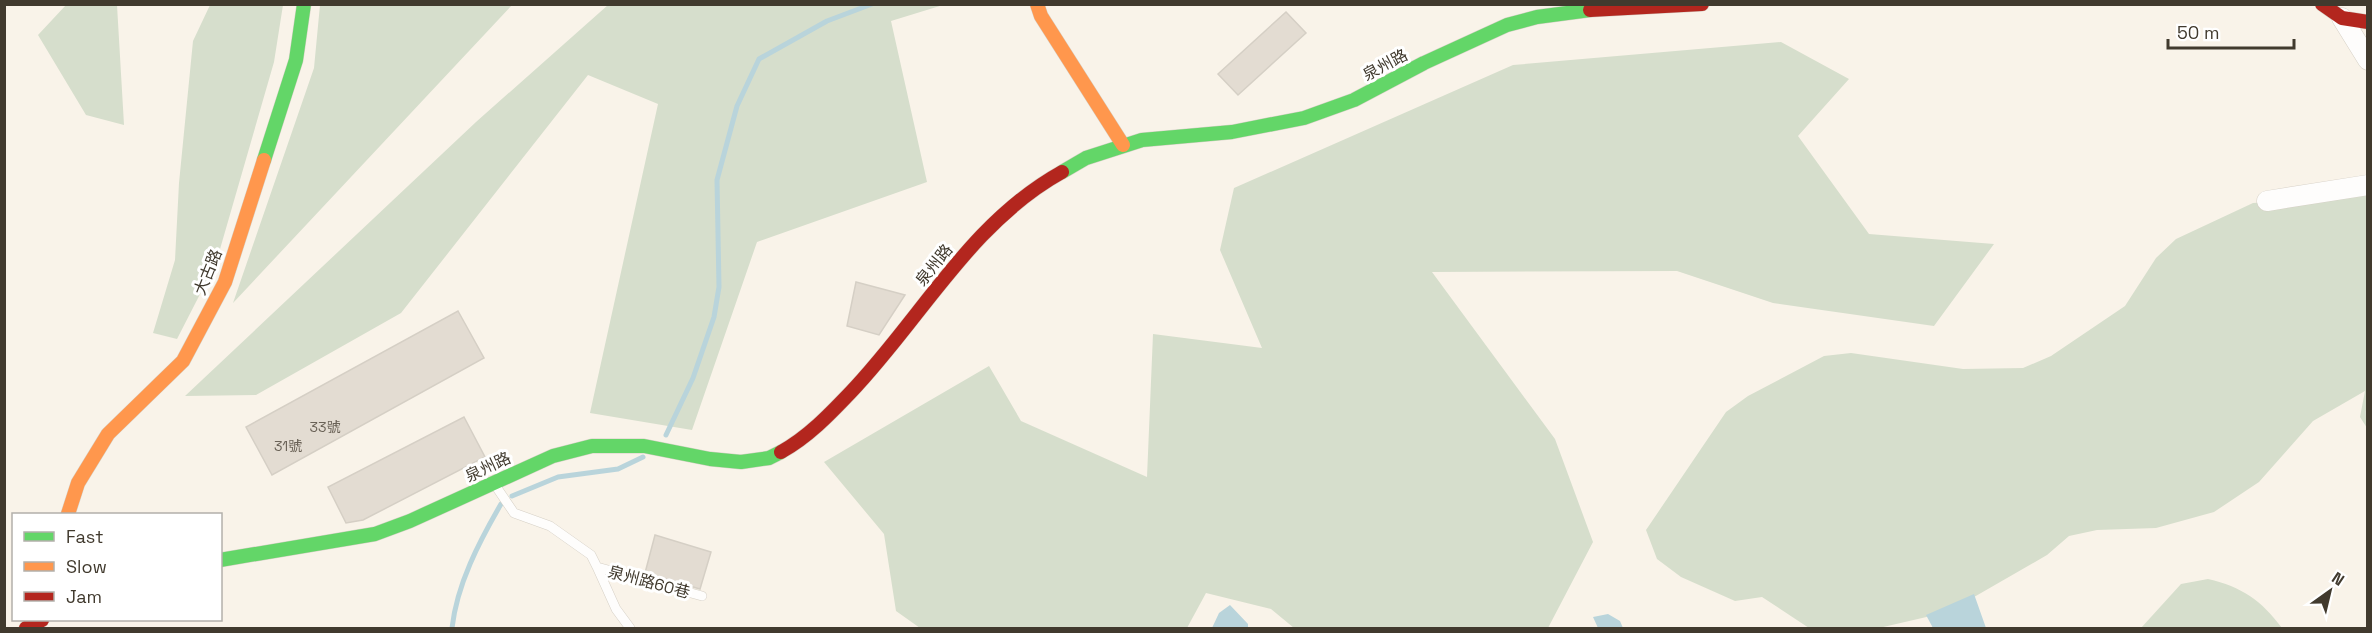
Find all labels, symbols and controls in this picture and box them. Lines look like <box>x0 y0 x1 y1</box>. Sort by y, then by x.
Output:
scale bar <box>2168 12 2294 50</box>
text: 50 m <box>2177 21 2219 44</box>
street label: 泉州路 <box>1359 44 1411 86</box>
street label: 泉州路 <box>911 240 957 290</box>
street label: 大古路 <box>189 246 227 298</box>
house number: 33號 <box>310 418 340 436</box>
house number: 31號 <box>274 437 302 455</box>
street label: 泉州路 <box>462 447 514 487</box>
legend <box>12 513 222 621</box>
text: Fast <box>66 525 103 548</box>
text: Slow <box>66 555 107 578</box>
street label: 泉州路60巷 <box>606 561 692 603</box>
north arrow <box>2300 561 2360 621</box>
text: N <box>2328 567 2348 591</box>
text: Jam <box>66 585 102 608</box>

